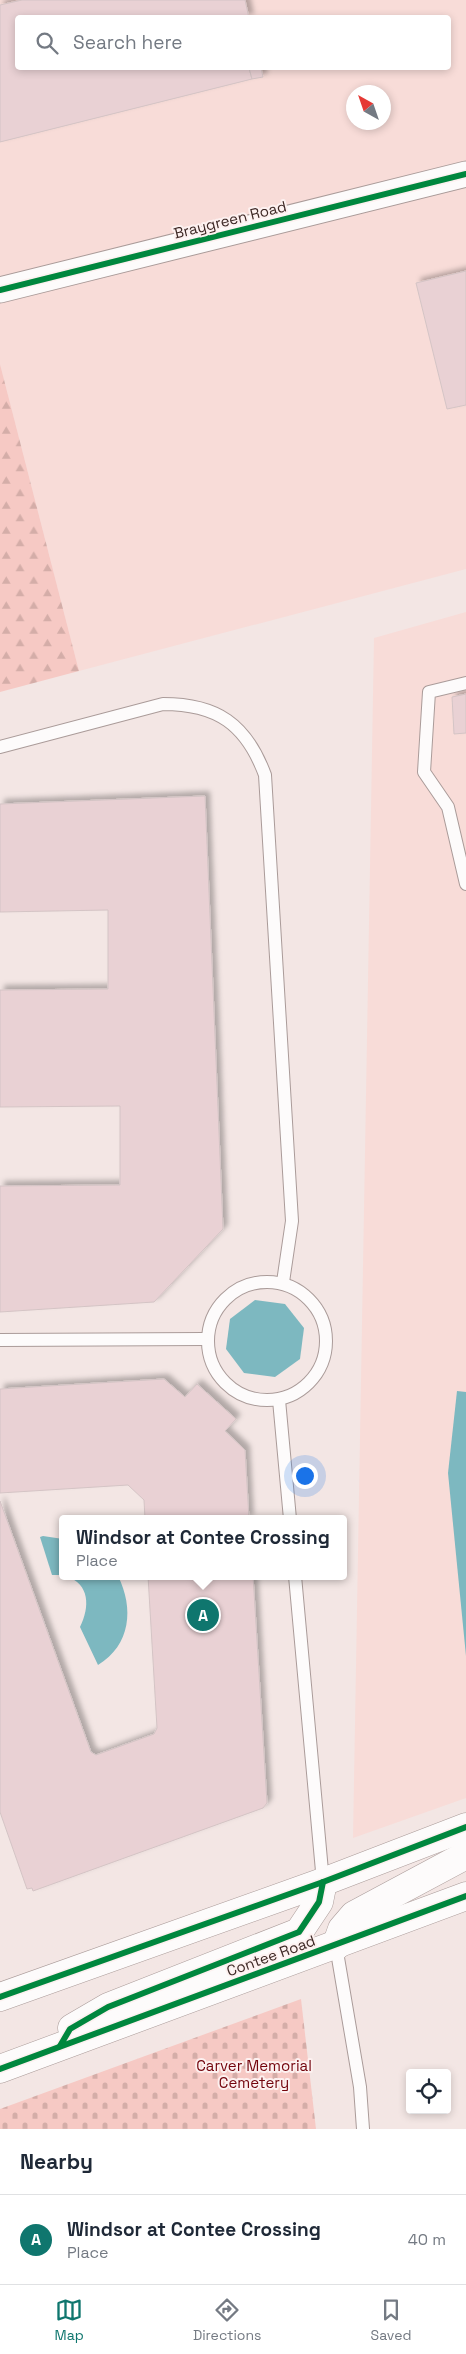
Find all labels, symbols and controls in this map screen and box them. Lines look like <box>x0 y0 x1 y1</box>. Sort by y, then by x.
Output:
search box <box>15 15 451 70</box>
icon: search <box>33 29 61 57</box>
text: Search here <box>73 30 183 55</box>
north arrow <box>346 85 391 130</box>
street label: Braygreen Road <box>172 196 288 243</box>
your location <box>292 1463 318 1489</box>
popup <box>59 1515 347 1580</box>
text: Windsor at Contee Crossing <box>76 1525 330 1550</box>
text: Place <box>76 1550 118 1571</box>
pin: A <box>187 1596 219 1634</box>
street label: Contee Road <box>224 1931 318 1980</box>
park label: Carver Memorial Cemetery <box>196 2056 312 2092</box>
map controls <box>406 2069 451 2114</box>
button: locate <box>406 2069 451 2114</box>
text: Nearby <box>20 2148 93 2175</box>
text: Windsor at Contee Crossing <box>67 2217 321 2242</box>
text: A <box>31 2229 41 2250</box>
text: 40 m <box>408 2229 446 2250</box>
text: Place <box>67 2242 109 2263</box>
tab: Map <box>55 2296 84 2344</box>
tab: Directions <box>193 2296 261 2344</box>
tab: Saved <box>371 2296 411 2344</box>

